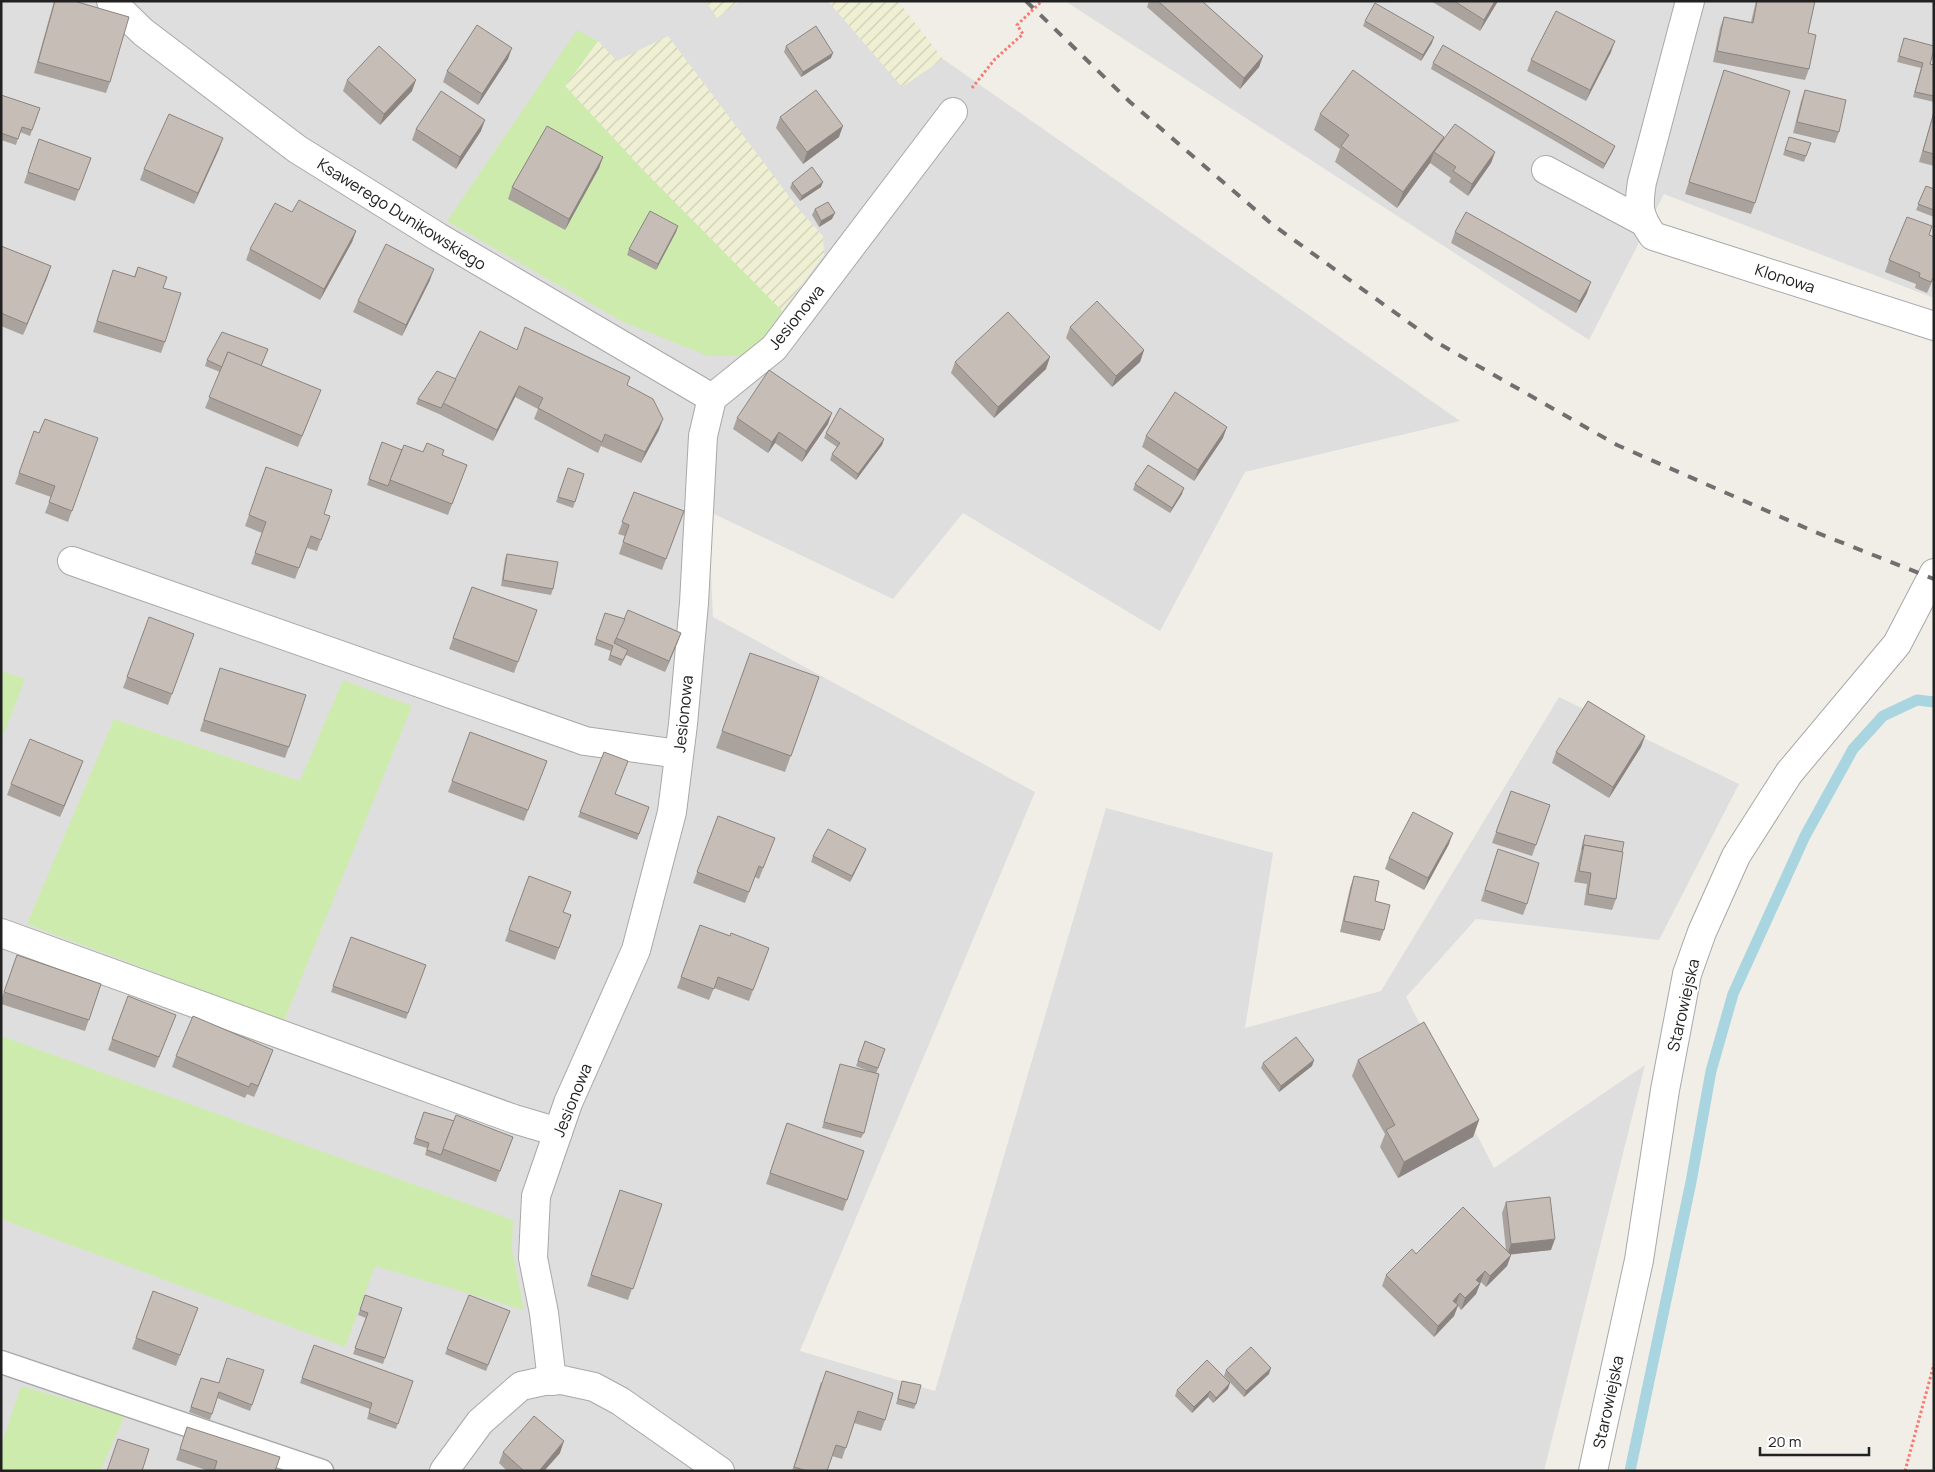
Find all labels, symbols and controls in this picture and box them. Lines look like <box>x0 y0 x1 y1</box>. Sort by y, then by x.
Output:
street label: Ksawerego Dunikowskiego <box>313 153 491 275</box>
street label: Klonowa <box>1752 258 1818 298</box>
street label: Jesionowa <box>763 280 829 354</box>
street label: Jesionowa <box>668 674 698 754</box>
street label: Starowiejska <box>1662 956 1704 1054</box>
street label: Jesionowa <box>547 1060 597 1140</box>
street label: Starowiejska <box>1587 1353 1629 1451</box>
scale bar <box>1760 1424 1869 1456</box>
text: 20 m <box>1768 1431 1801 1452</box>

